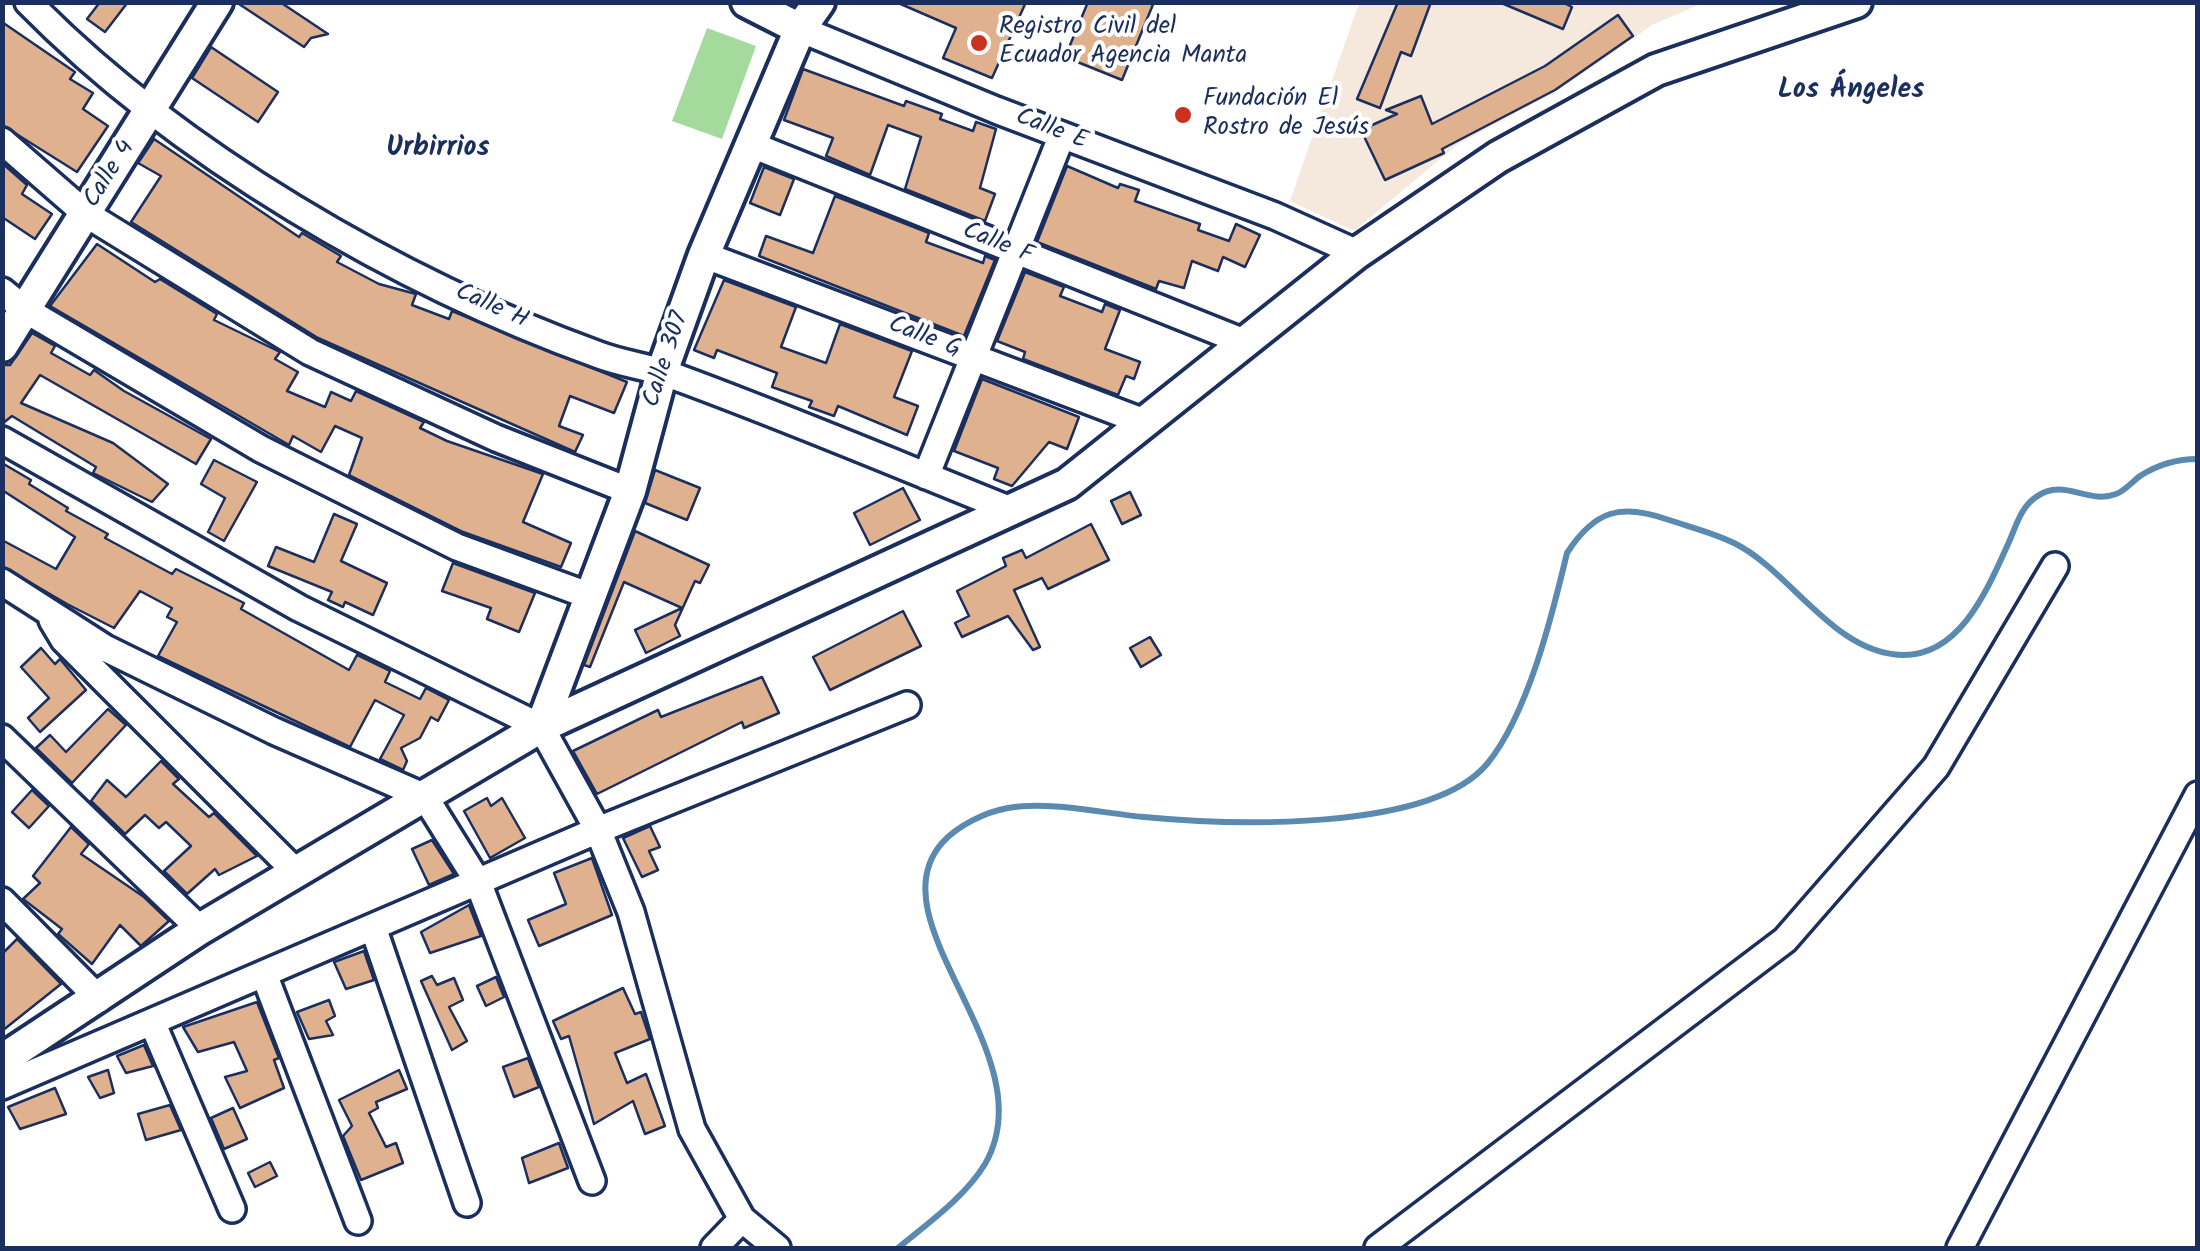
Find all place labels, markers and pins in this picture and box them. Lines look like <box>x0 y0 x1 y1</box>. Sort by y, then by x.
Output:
place label: Registro Civil del Ecuador Agencia Manta <box>999 14 1247 73</box>
marker: Registro Civil del Ecuador Agencia Manta <box>968 32 990 54</box>
place label: Fundación El Rostro de Jesús <box>1203 86 1369 145</box>
marker: Fundación El Rostro de Jesús <box>1172 104 1194 126</box>

